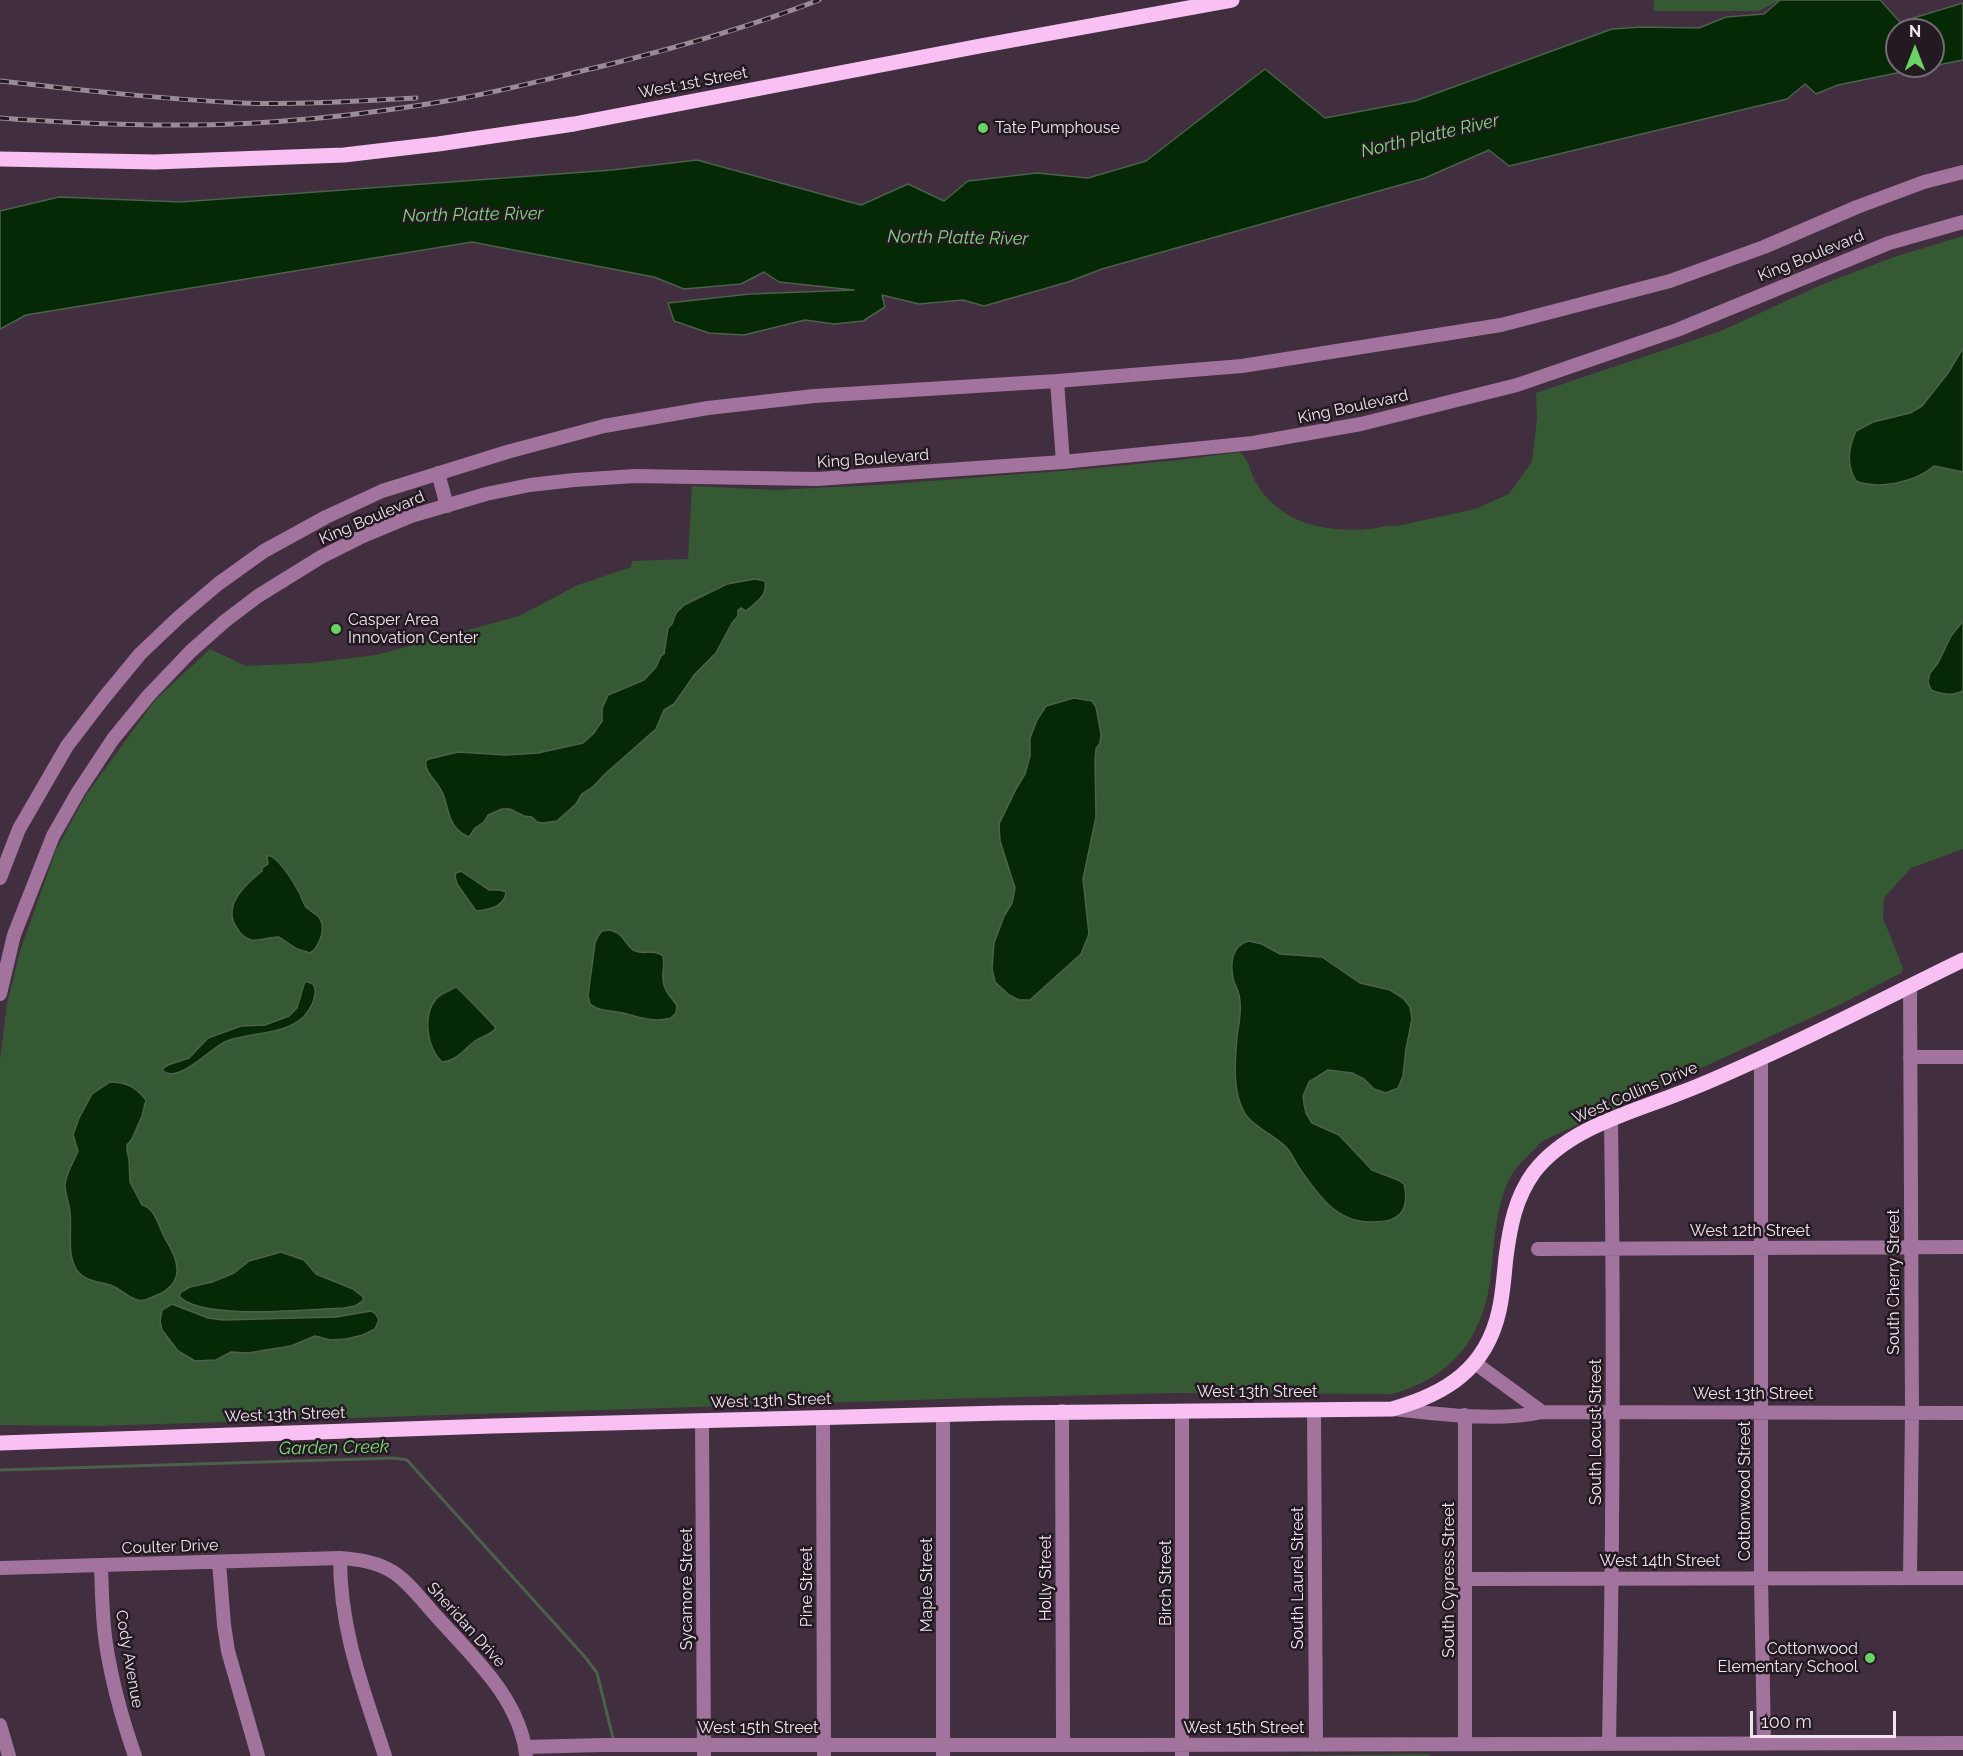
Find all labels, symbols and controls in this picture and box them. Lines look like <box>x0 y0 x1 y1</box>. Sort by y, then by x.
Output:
north arrow <box>1885 18 1945 78</box>
text: N <box>1909 22 1921 41</box>
street label: West 1st Street <box>637 63 749 103</box>
water label: North Platte River <box>1359 110 1501 162</box>
place label: Tate Pumphouse <box>995 118 1120 138</box>
marker: Tate Pumphouse <box>976 121 990 135</box>
water label: North Platte River <box>402 203 544 227</box>
water label: North Platte River <box>887 226 1029 250</box>
street label: King Boulevard <box>1755 226 1867 286</box>
street label: King Boulevard <box>1296 386 1410 428</box>
street label: King Boulevard <box>816 445 930 473</box>
street label: King Boulevard <box>316 487 428 549</box>
place label: Casper Area Innovation Center <box>348 610 478 648</box>
marker: Casper Area Innovation Center <box>329 622 343 636</box>
street label: West Collins Drive <box>1569 1058 1701 1128</box>
street label: South Cherry Street <box>1884 1209 1904 1355</box>
street label: West 12th Street <box>1690 1221 1810 1241</box>
street label: South Locust Street <box>1586 1359 1606 1505</box>
street label: West 13th Street <box>1197 1382 1317 1402</box>
street label: West 13th Street <box>1693 1384 1813 1404</box>
street label: West 13th Street <box>710 1389 832 1413</box>
street label: West 13th Street <box>224 1403 346 1427</box>
street label: Cottonwood Street <box>1735 1421 1755 1561</box>
water label: Garden Creek <box>279 1436 389 1460</box>
street label: South Cypress Street <box>1439 1502 1459 1658</box>
street label: South Laurel Street <box>1288 1507 1308 1649</box>
street label: Sycamore Street <box>677 1528 697 1650</box>
street label: Holly Street <box>1036 1535 1056 1621</box>
street label: Coulter Drive <box>121 1536 219 1558</box>
street label: Maple Street <box>917 1538 937 1632</box>
street label: Birch Street <box>1156 1540 1176 1626</box>
street label: Pine Street <box>797 1547 817 1627</box>
street label: West 14th Street <box>1600 1551 1720 1571</box>
street label: Sheridan Drive <box>423 1579 509 1671</box>
street label: Cody Avenue <box>111 1608 147 1710</box>
place label: Cottonwood Elementary School <box>1718 1639 1858 1677</box>
marker: Cottonwood Elementary School <box>1863 1651 1877 1665</box>
scale bar <box>1753 1699 1898 1737</box>
text: 100 m <box>1761 1711 1812 1732</box>
street label: West 15th Street <box>698 1718 818 1738</box>
street label: West 15th Street <box>1184 1718 1304 1738</box>

